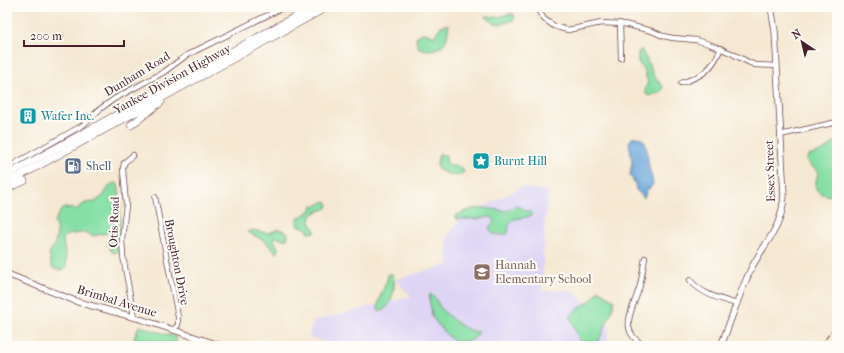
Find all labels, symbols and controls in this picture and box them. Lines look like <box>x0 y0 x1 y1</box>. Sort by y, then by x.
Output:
scale bar <box>24 22 124 48</box>
north arrow <box>782 22 822 62</box>
text: N <box>789 26 804 42</box>
text: 200 m <box>30 29 62 43</box>
street label: Yankee Division Highway <box>110 41 234 118</box>
street label: Dunham Road <box>101 49 173 99</box>
building icon: Wafer Inc. <box>18 106 38 126</box>
place label: Wafer Inc. <box>40 109 94 123</box>
street label: Essex Street <box>762 139 778 202</box>
place icon: Burnt Hill <box>471 151 491 171</box>
place label: Burnt Hill <box>494 154 548 168</box>
fuel station icon: Shell <box>63 156 83 176</box>
place label: Shell <box>86 159 112 173</box>
street label: Otis Road <box>106 196 122 248</box>
street label: Broughton Drive <box>162 218 192 306</box>
place label: Hannah Elementary School <box>495 258 592 286</box>
school or university icon: Hannah Elementary School <box>472 262 492 282</box>
street label: Brimbal Avenue <box>75 282 159 320</box>

